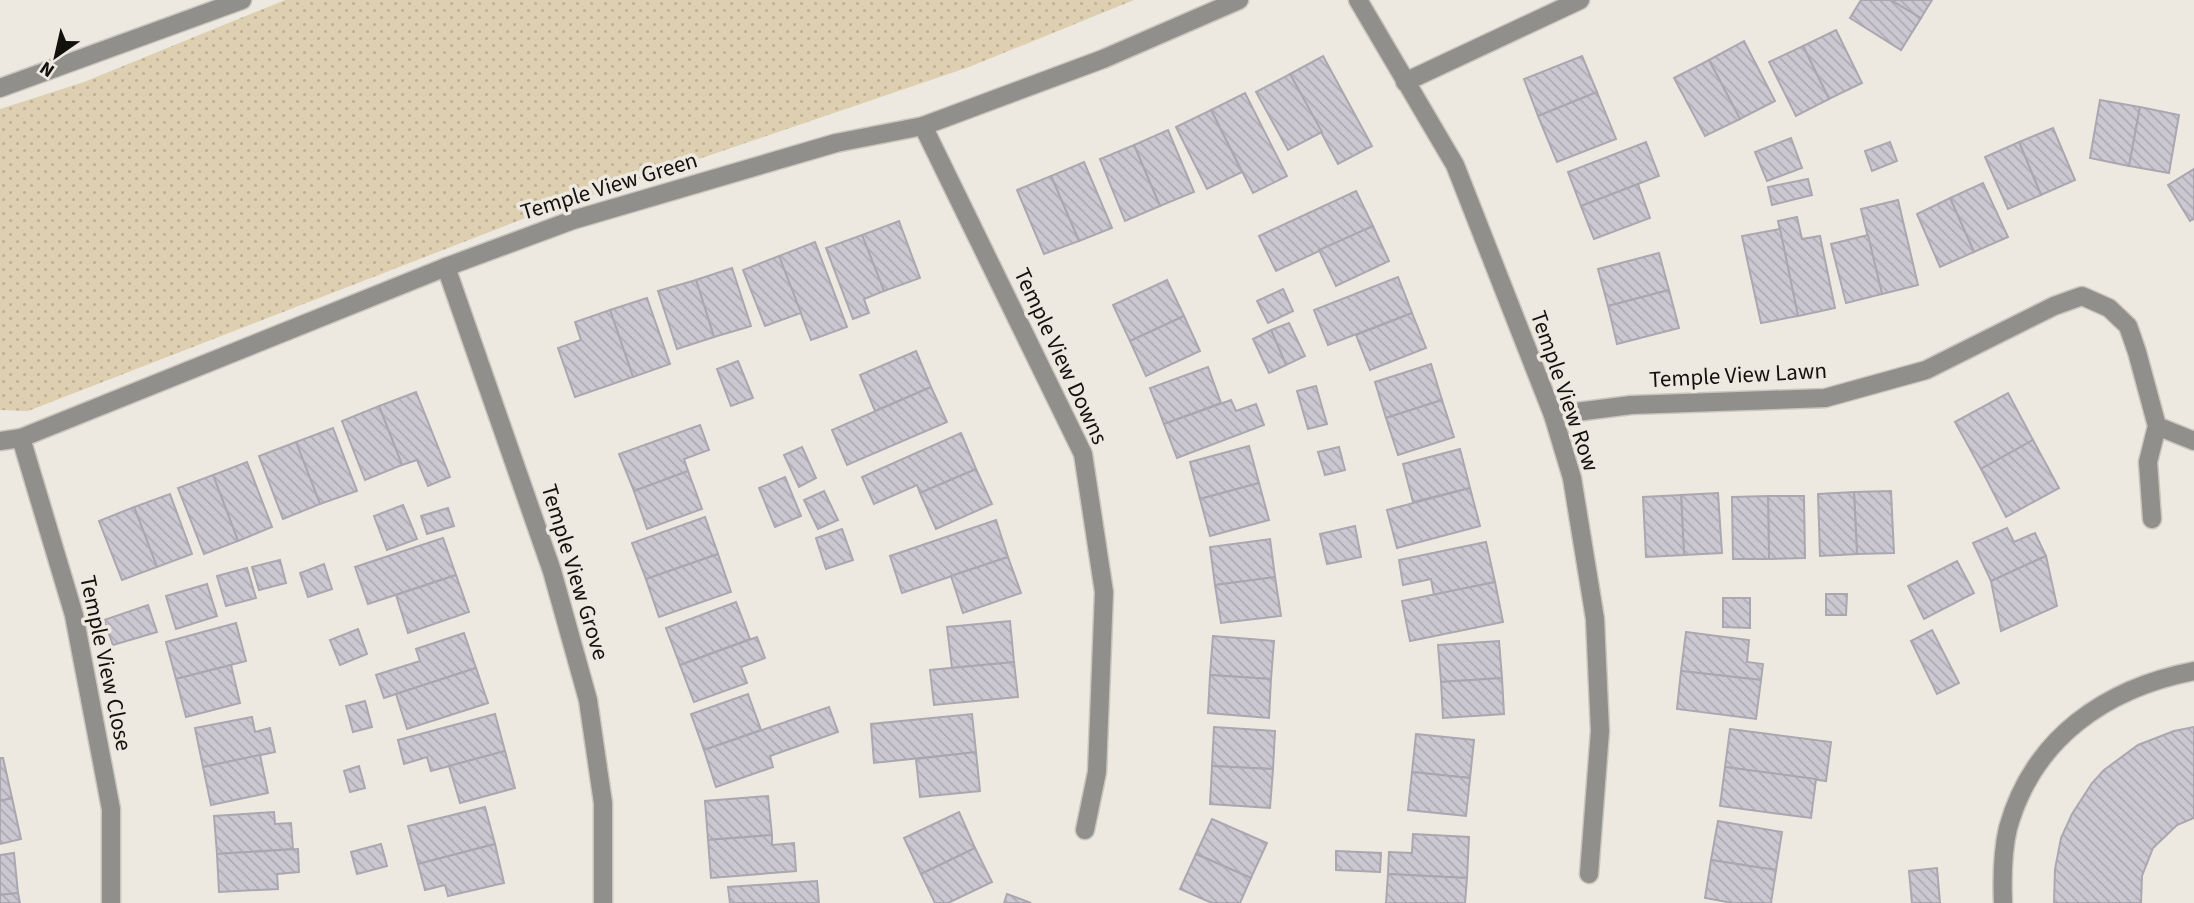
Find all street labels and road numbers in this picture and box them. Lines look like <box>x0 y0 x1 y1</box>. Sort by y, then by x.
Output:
street label: Temple View Green <box>516 143 702 229</box>
street label: Temple View Downs <box>1006 262 1116 450</box>
street label: Temple View Row <box>1522 306 1608 476</box>
street label: Temple View Lawn <box>1648 354 1828 396</box>
street label: Temple View Grove <box>533 480 617 664</box>
street label: Temple View Close <box>71 572 141 754</box>

